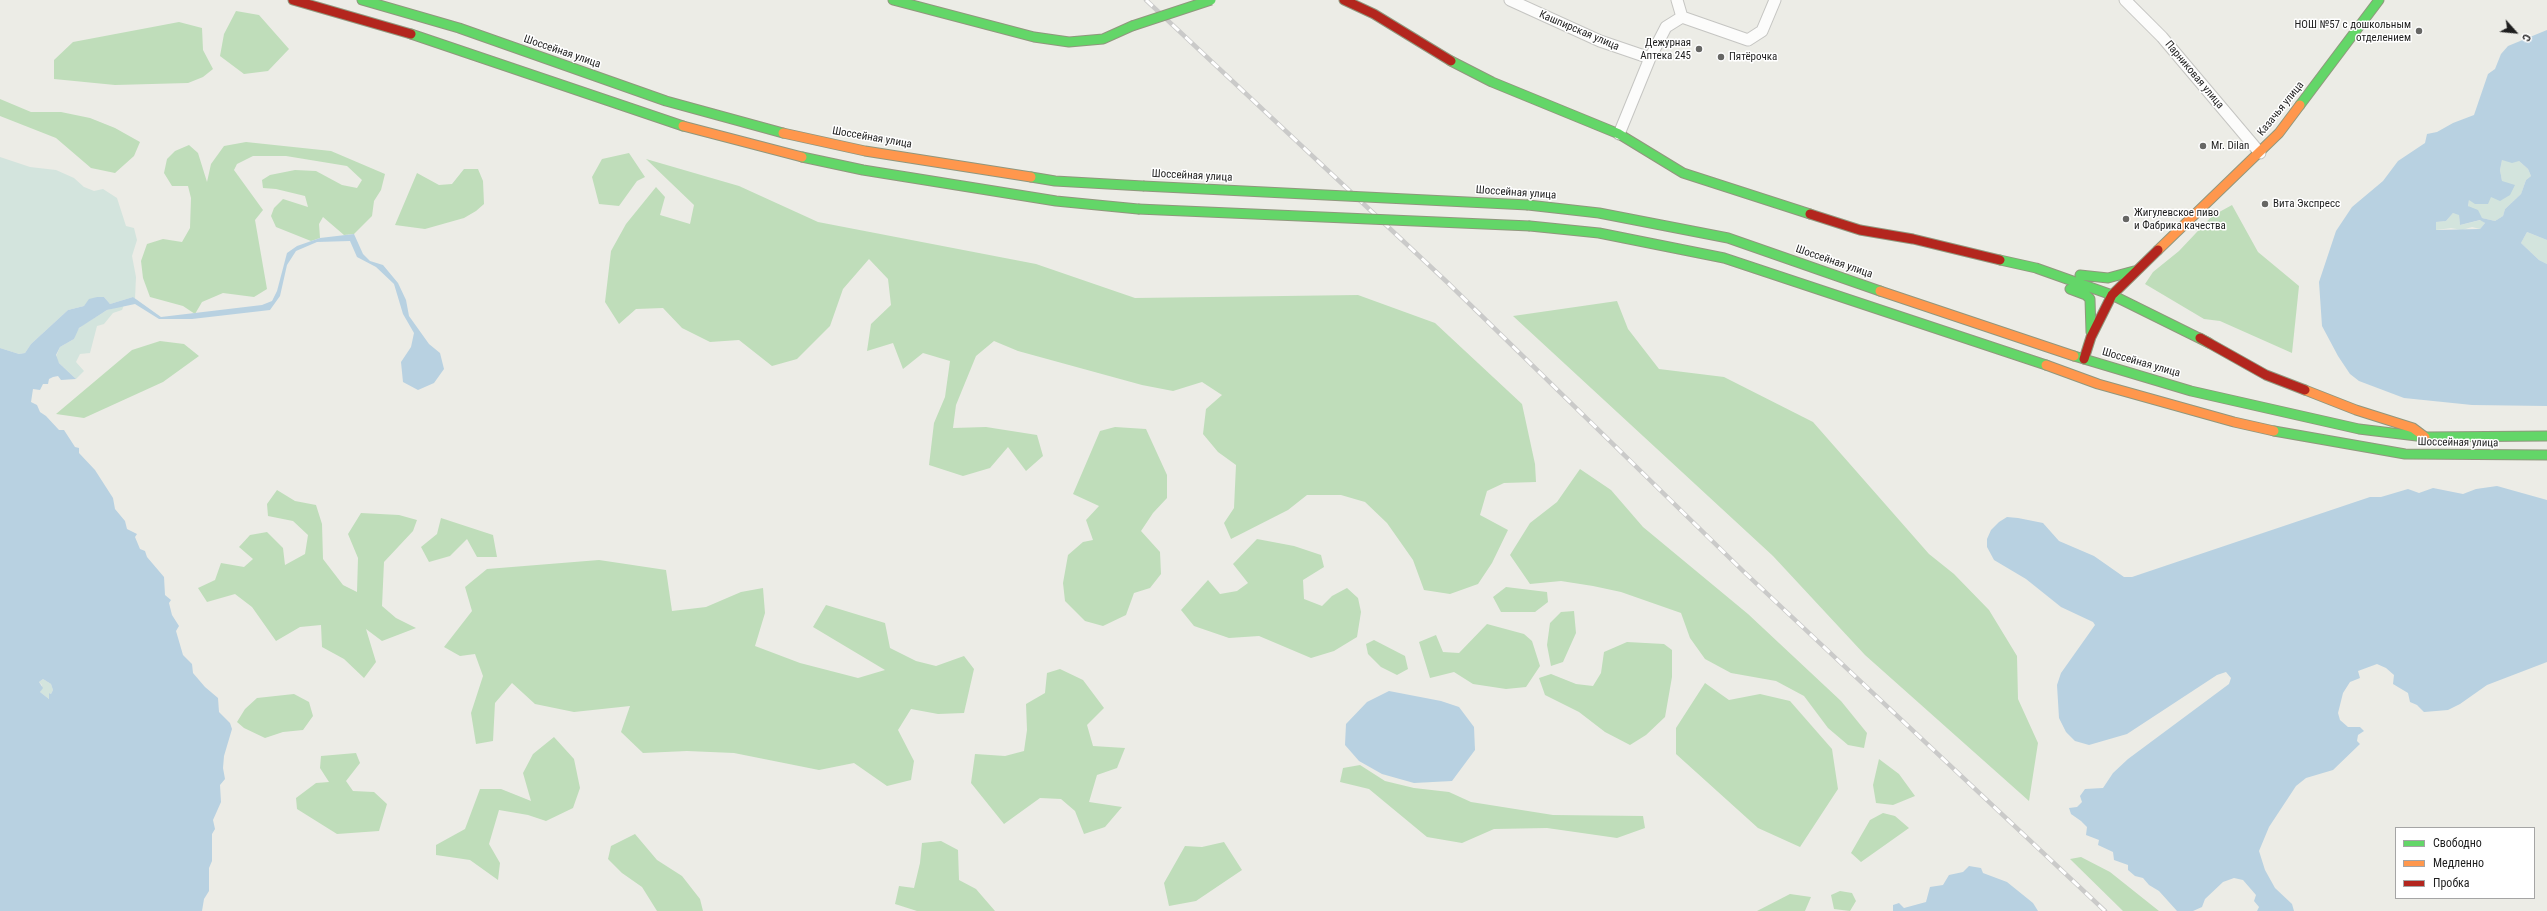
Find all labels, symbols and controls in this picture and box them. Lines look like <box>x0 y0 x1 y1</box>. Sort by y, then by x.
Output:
street label: Кашпирская улица <box>1537 8 1621 54</box>
north arrow <box>2495 12 2535 52</box>
place label: НОШ №57 с дошкольным отделением <box>2295 18 2411 44</box>
marker: НОШ №57 с дошкольным отделением <box>2414 26 2424 36</box>
text: С <box>2519 32 2533 43</box>
street label: Шоссейная улица <box>522 33 602 71</box>
place label: Дежурная Аптека 245 <box>1640 36 1691 62</box>
street label: Парниковая улица <box>2162 38 2226 112</box>
marker: Дежурная Аптека 245 <box>1694 44 1704 54</box>
place label: Пятёрочка <box>1729 50 1777 64</box>
marker: Пятёрочка <box>1716 52 1726 62</box>
street label: Казачья улица <box>2255 79 2307 139</box>
street label: Шоссейная улица <box>831 124 913 152</box>
place label: Mr. Dilan <box>2211 139 2249 153</box>
marker: Mr. Dilan <box>2198 141 2208 151</box>
street label: Шоссейная улица <box>1151 167 1233 185</box>
street label: Шоссейная улица <box>1475 184 1557 202</box>
place label: Вита Экспресс <box>2273 197 2340 211</box>
marker: Вита Экспресс <box>2260 199 2270 209</box>
place label: Жигулевское пиво и Фабрика качества <box>2134 206 2226 232</box>
marker: Жигулевское пиво и Фабрика качества <box>2121 214 2131 224</box>
street label: Шоссейная улица <box>1794 243 1874 281</box>
street label: Шоссейная улица <box>2100 346 2182 380</box>
street label: Шоссейная улица <box>2418 436 2498 450</box>
legend <box>2395 827 2535 899</box>
text: Свободно <box>2433 836 2482 850</box>
text: Медленно <box>2433 856 2484 870</box>
text: Пробка <box>2433 876 2470 890</box>

